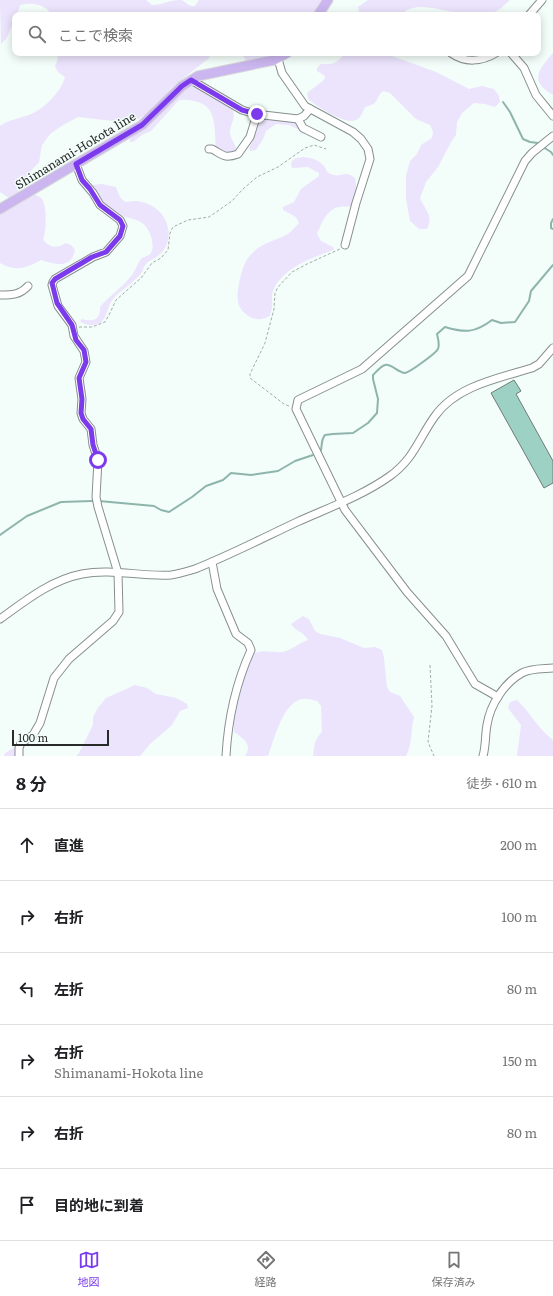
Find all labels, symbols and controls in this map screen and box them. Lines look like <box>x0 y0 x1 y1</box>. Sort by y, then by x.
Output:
search box <box>12 12 541 56</box>
icon: search <box>26 23 48 45</box>
text: ここで検索 <box>58 23 133 46</box>
route end <box>248 105 266 123</box>
street label: Shimanami-Hokota line <box>11 107 139 193</box>
route start <box>89 451 107 469</box>
scale bar <box>12 728 109 747</box>
text: 100 m <box>18 729 48 745</box>
text: 8 分 <box>16 770 46 795</box>
text: 徒歩 · 610 m <box>466 773 537 792</box>
text: 直進 <box>54 833 84 856</box>
icon: ahead <box>16 834 38 856</box>
text: 200 m <box>500 835 537 854</box>
text: 右折 <box>54 905 84 928</box>
icon: right <box>16 906 38 928</box>
text: 100 m <box>501 907 537 926</box>
text: 左折 <box>54 977 84 1000</box>
icon: left <box>16 978 38 1000</box>
text: 80 m <box>507 979 537 998</box>
text: 右折 <box>54 1040 84 1063</box>
icon: right <box>16 1050 38 1072</box>
text: 150 m <box>502 1051 537 1070</box>
text: Shimanami-Hokota line <box>54 1063 203 1082</box>
text: 右折 <box>54 1121 84 1144</box>
icon: right <box>16 1122 38 1144</box>
text: 80 m <box>507 1123 537 1142</box>
text: 目的地に到着 <box>54 1193 144 1216</box>
icon: arrive <box>16 1194 38 1216</box>
tab: 地図 <box>78 1249 100 1289</box>
tab: 経路 <box>255 1249 277 1289</box>
tab: 保存済み <box>432 1249 476 1289</box>

